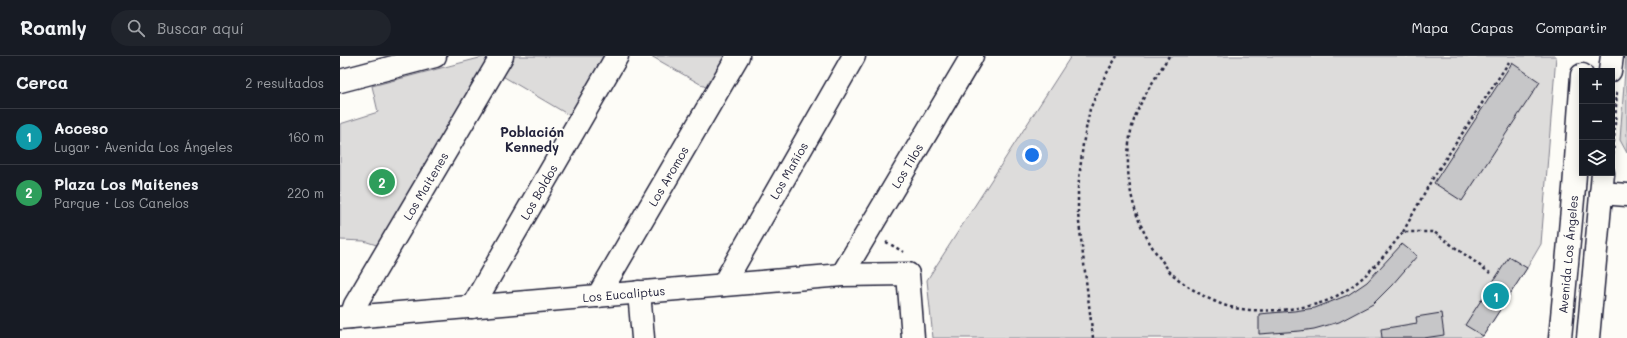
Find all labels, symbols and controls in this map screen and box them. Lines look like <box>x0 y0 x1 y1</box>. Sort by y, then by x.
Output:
search box <box>111 10 391 46</box>
text: Roamly <box>20 15 87 40</box>
icon: search <box>125 17 147 39</box>
text: Buscar aquí <box>157 18 244 38</box>
text: Mapa <box>1412 18 1449 37</box>
text: Capas <box>1471 18 1514 37</box>
text: Compartir <box>1536 18 1607 37</box>
map controls <box>1579 68 1615 176</box>
button: + <box>1579 68 1615 104</box>
text: Cerca <box>16 71 68 93</box>
text: 2 resultados <box>245 74 324 91</box>
button: − <box>1579 104 1615 140</box>
text: Acceso <box>54 118 108 138</box>
district label: Población Kennedy <box>500 123 564 156</box>
text: 1 <box>26 128 32 145</box>
text: 160 m <box>288 128 324 145</box>
text: Lugar · Avenida Los Ángeles <box>54 138 233 155</box>
street label: Los Mañíos <box>766 139 811 202</box>
street label: Los Tilos <box>887 140 926 191</box>
button: layers <box>1579 140 1615 176</box>
street label: Los Aromos <box>644 143 692 209</box>
your location <box>1022 145 1042 165</box>
street label: Los Maitenes <box>399 149 452 223</box>
street label: Los Boldos <box>516 161 561 222</box>
pin: 2 <box>369 167 395 197</box>
text: Plaza Los Maitenes <box>54 174 198 194</box>
text: 2 <box>25 184 33 201</box>
text: 220 m <box>287 184 324 201</box>
text: Parque · Los Canelos <box>54 194 189 211</box>
street label: Avenida Los Ángeles <box>1554 194 1581 314</box>
pin: 1 <box>1483 281 1509 311</box>
street label: Los Eucaliptus <box>582 282 666 305</box>

